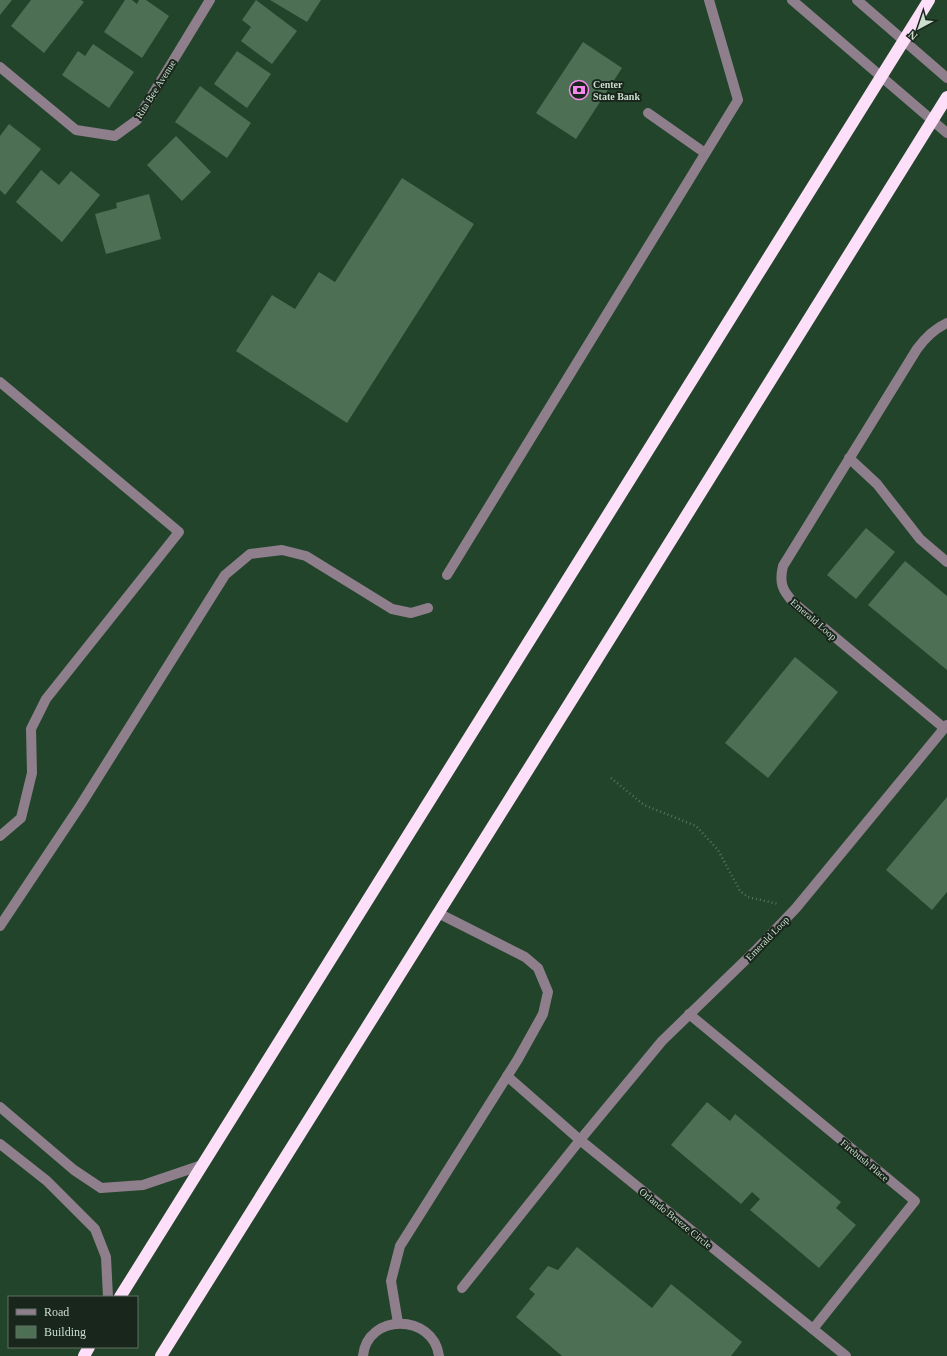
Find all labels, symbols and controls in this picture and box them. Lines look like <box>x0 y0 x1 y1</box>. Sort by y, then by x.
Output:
north arrow <box>899 8 939 48</box>
text: N <box>906 28 919 43</box>
street label: Rita Bee Avenue <box>133 57 178 121</box>
bank icon: Center State Bank <box>568 79 590 101</box>
place label: Center State Bank <box>593 79 640 102</box>
street label: Emerald Loop <box>788 596 839 642</box>
street label: Emerald Loop <box>743 914 791 963</box>
street label: Firebush Place <box>838 1137 891 1184</box>
street label: Orlando Breeze Circle <box>637 1186 715 1251</box>
legend <box>8 1296 138 1348</box>
text: Road <box>44 1305 69 1319</box>
text: Building <box>44 1325 86 1339</box>

